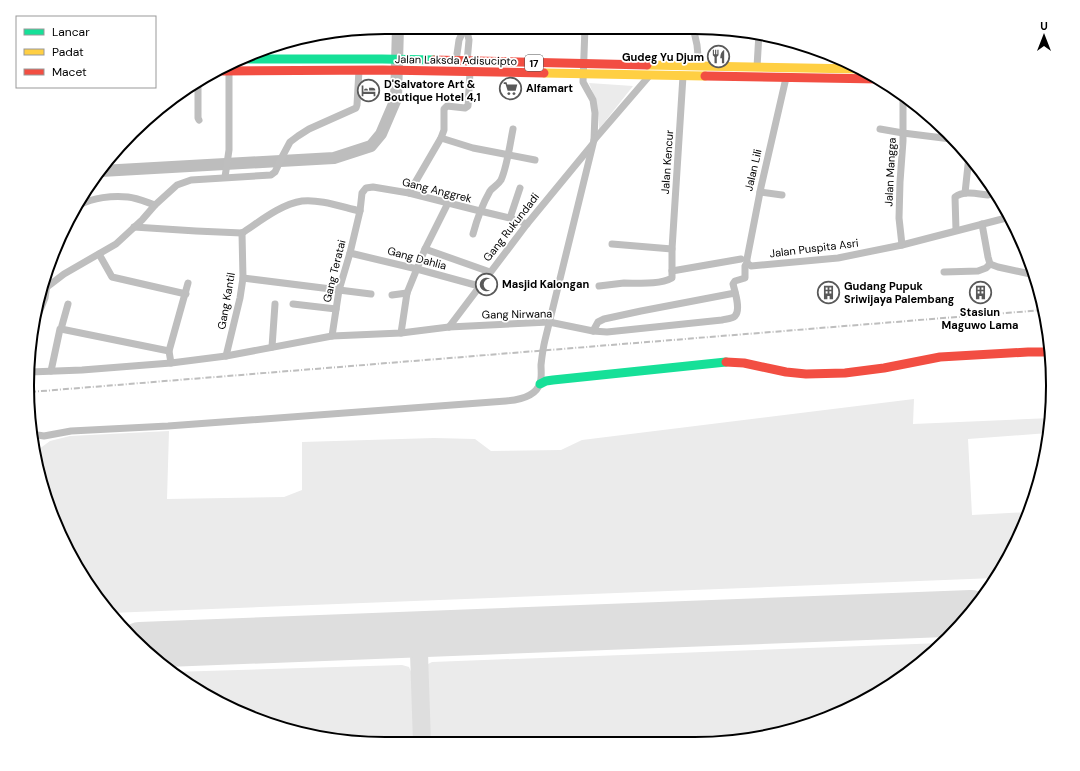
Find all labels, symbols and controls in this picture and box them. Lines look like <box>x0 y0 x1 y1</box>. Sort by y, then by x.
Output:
legend <box>16 16 156 88</box>
north arrow <box>1024 16 1064 56</box>
text: U <box>1040 19 1048 33</box>
text: Lancar <box>52 24 90 40</box>
text: Padat <box>52 44 84 60</box>
restaurant icon: Gudeg Yu Djum <box>706 44 732 70</box>
place label: Gudeg Yu Djum <box>622 50 704 64</box>
street label: Jalan Laksda Adisucipto <box>395 52 517 68</box>
road number: 17 <box>525 55 543 71</box>
text: Macet <box>52 64 87 80</box>
supermarket icon: Alfamart <box>498 75 524 101</box>
hotel icon: D'Salvatore Art & Boutique Hotel 4,1 <box>355 77 381 103</box>
place label: D'Salvatore Art & Boutique Hotel 4,1 <box>384 77 480 104</box>
place label: Alfamart <box>526 81 573 95</box>
street label: Jalan Kencur <box>658 129 676 195</box>
street label: Jalan Mangga <box>881 137 899 207</box>
street label: Jalan Lili <box>741 148 765 192</box>
street label: Gang Anggrek <box>401 175 474 206</box>
street label: Gang Rukundadi <box>480 190 542 264</box>
street label: Jalan Puspita Asri <box>769 236 859 260</box>
street label: Gang Teratai <box>319 238 349 304</box>
street label: Gang Dahlia <box>386 243 448 273</box>
street label: Gang Kantil <box>214 271 238 331</box>
mosque icon: Masjid Kalongan <box>473 271 499 297</box>
place label: Masjid Kalongan <box>502 277 590 291</box>
building icon: Gudang Pupuk Sriwijaya Palembang <box>816 279 842 305</box>
place label: Gudang Pupuk Sriwijaya Palembang <box>844 279 955 306</box>
building icon: Stasiun Maguwo Lama <box>967 279 993 305</box>
place label: Stasiun Maguwo Lama <box>941 305 1019 332</box>
street label: Gang Nirwana <box>482 306 552 322</box>

